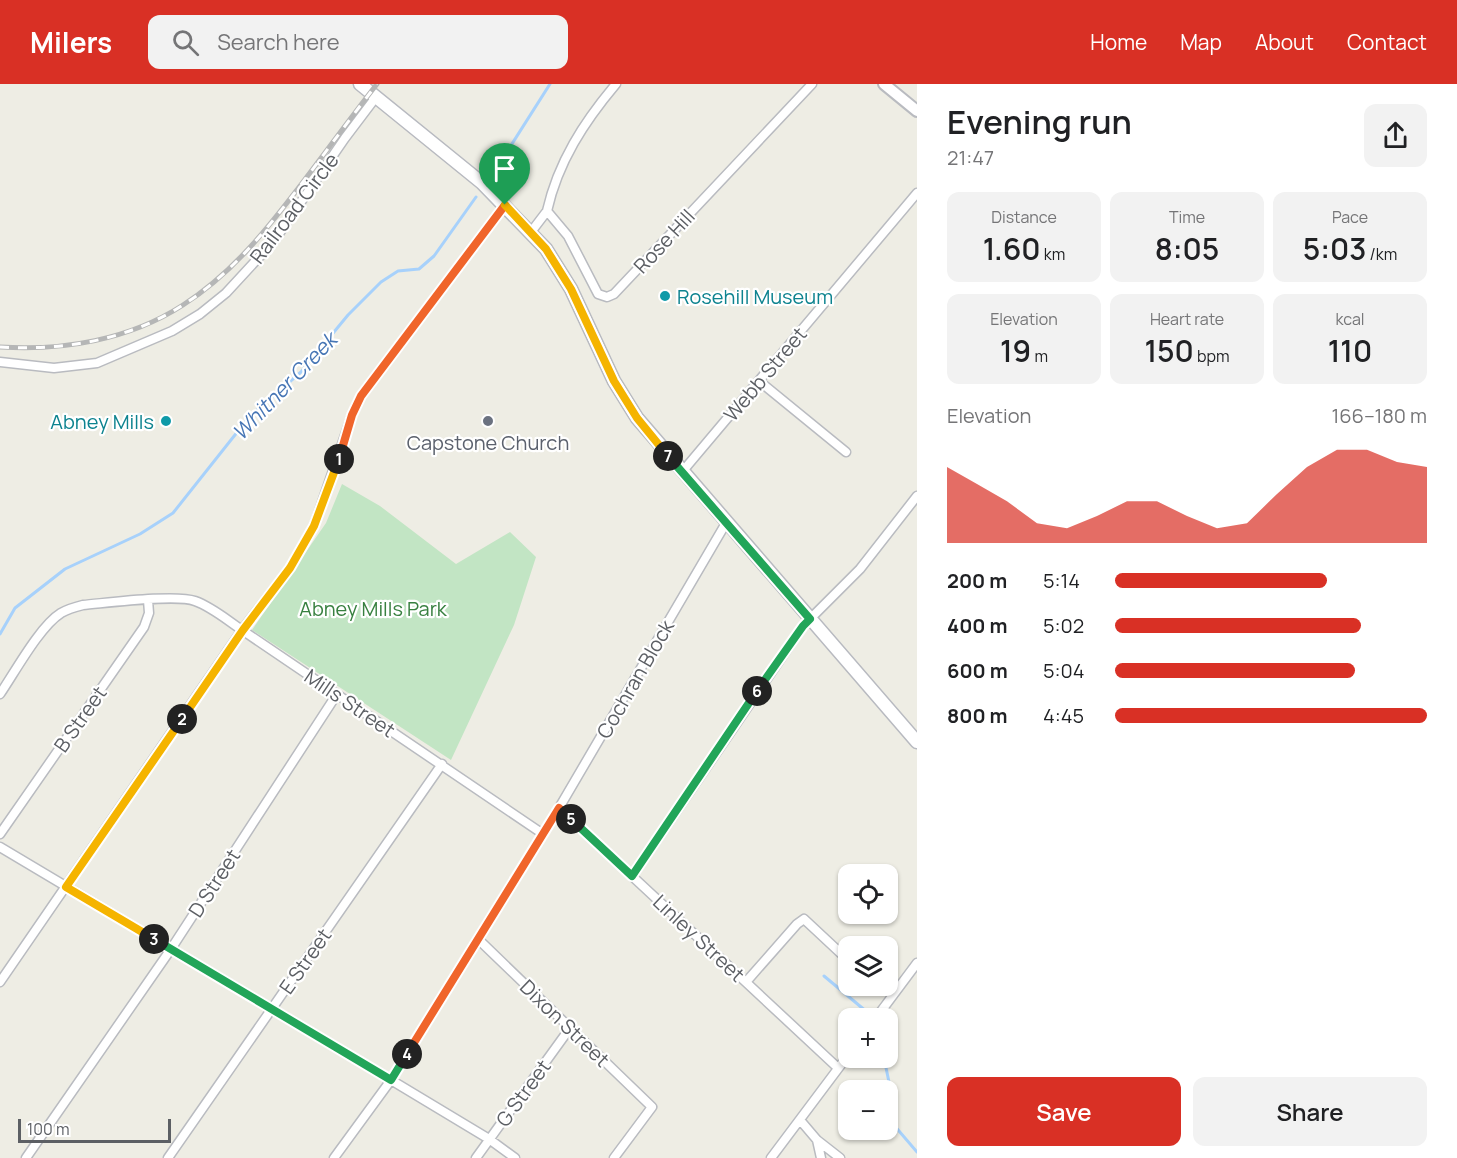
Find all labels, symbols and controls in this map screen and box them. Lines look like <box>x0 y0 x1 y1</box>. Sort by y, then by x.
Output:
search box <box>148 15 568 69</box>
text: Milers <box>30 23 112 61</box>
icon: search <box>169 26 202 59</box>
text: Search here <box>217 27 340 57</box>
text: Home <box>1090 28 1147 56</box>
text: Map <box>1180 28 1222 56</box>
text: About <box>1255 28 1314 56</box>
text: Contact <box>1347 28 1427 56</box>
text: Evening run <box>947 99 1132 144</box>
button: share <box>1364 104 1427 167</box>
pin <box>479 143 530 205</box>
text: 21:47 <box>947 144 994 171</box>
street label: Railroad Circle <box>244 147 344 269</box>
icon: arrive <box>488 152 521 185</box>
street label: Rose Hill <box>627 203 701 279</box>
text: Distance <box>991 206 1057 228</box>
text: Time <box>1169 206 1205 228</box>
text: Pace <box>1332 206 1368 228</box>
text: 1.60 <box>983 228 1041 269</box>
text: 8:05 <box>1155 228 1219 269</box>
text: 5:03 <box>1303 228 1366 269</box>
text: km <box>1041 243 1065 265</box>
text: /km <box>1366 243 1397 265</box>
place label: Rosehill Museum <box>677 283 833 310</box>
marker: Rosehill Museum <box>658 289 672 303</box>
text: Elevation <box>990 308 1058 330</box>
text: Heart rate <box>1150 308 1224 330</box>
text: kcal <box>1335 308 1365 330</box>
street label: Webb Street <box>717 321 813 427</box>
water label: Whitner Creek <box>226 324 344 446</box>
text: 19 <box>1000 330 1031 371</box>
text: 150 <box>1144 330 1194 371</box>
text: 110 <box>1328 330 1372 371</box>
text: m <box>1031 345 1048 367</box>
text: bpm <box>1194 345 1230 367</box>
text: Elevation <box>947 402 1031 429</box>
text: 166–180 m <box>1331 402 1427 429</box>
place label: Abney Mills <box>50 408 154 435</box>
marker: Abney Mills <box>159 414 173 428</box>
marker: Capstone Church <box>481 414 495 428</box>
place label: Capstone Church <box>407 429 569 456</box>
pin: 7 <box>653 441 683 471</box>
pin: 1 <box>324 444 354 474</box>
text: 7 <box>664 445 672 467</box>
text: 1 <box>335 448 343 470</box>
text: 200 m <box>947 567 1007 594</box>
text: 5:14 <box>1043 567 1080 594</box>
park label: Abney Mills Park <box>299 595 448 622</box>
text: 400 m <box>947 612 1007 639</box>
text: 5:02 <box>1043 612 1084 639</box>
street label: Cochran Block <box>590 614 680 743</box>
text: 600 m <box>947 657 1008 684</box>
text: 5:04 <box>1043 657 1085 684</box>
street label: Mills Street <box>299 663 401 743</box>
pin: 6 <box>742 676 772 706</box>
text: 6 <box>752 680 762 702</box>
street label: B Street <box>47 681 113 757</box>
text: 800 m <box>947 702 1008 729</box>
text: 4:45 <box>1043 702 1084 729</box>
pin: 2 <box>167 704 197 734</box>
text: 2 <box>177 708 187 730</box>
pin: 5 <box>556 804 586 834</box>
text: 5 <box>566 808 576 830</box>
street label: D Street <box>182 844 246 922</box>
map controls <box>838 864 898 1140</box>
button: locate <box>838 864 898 924</box>
street label: Linley Street <box>647 888 751 988</box>
street label: E Street <box>273 923 337 999</box>
pin: 3 <box>139 924 169 954</box>
text: 3 <box>149 928 159 950</box>
button: layers <box>838 936 898 996</box>
street label: Dixon Street <box>514 973 616 1073</box>
button: + <box>838 1008 898 1068</box>
pin: 4 <box>392 1039 422 1069</box>
text: 4 <box>402 1043 412 1065</box>
street label: G Street <box>489 1054 557 1132</box>
button: Save <box>947 1077 1181 1146</box>
button: Share <box>1193 1077 1427 1146</box>
button: − <box>838 1080 898 1140</box>
scale bar <box>18 1116 171 1144</box>
text: 100 m <box>27 1118 70 1140</box>

